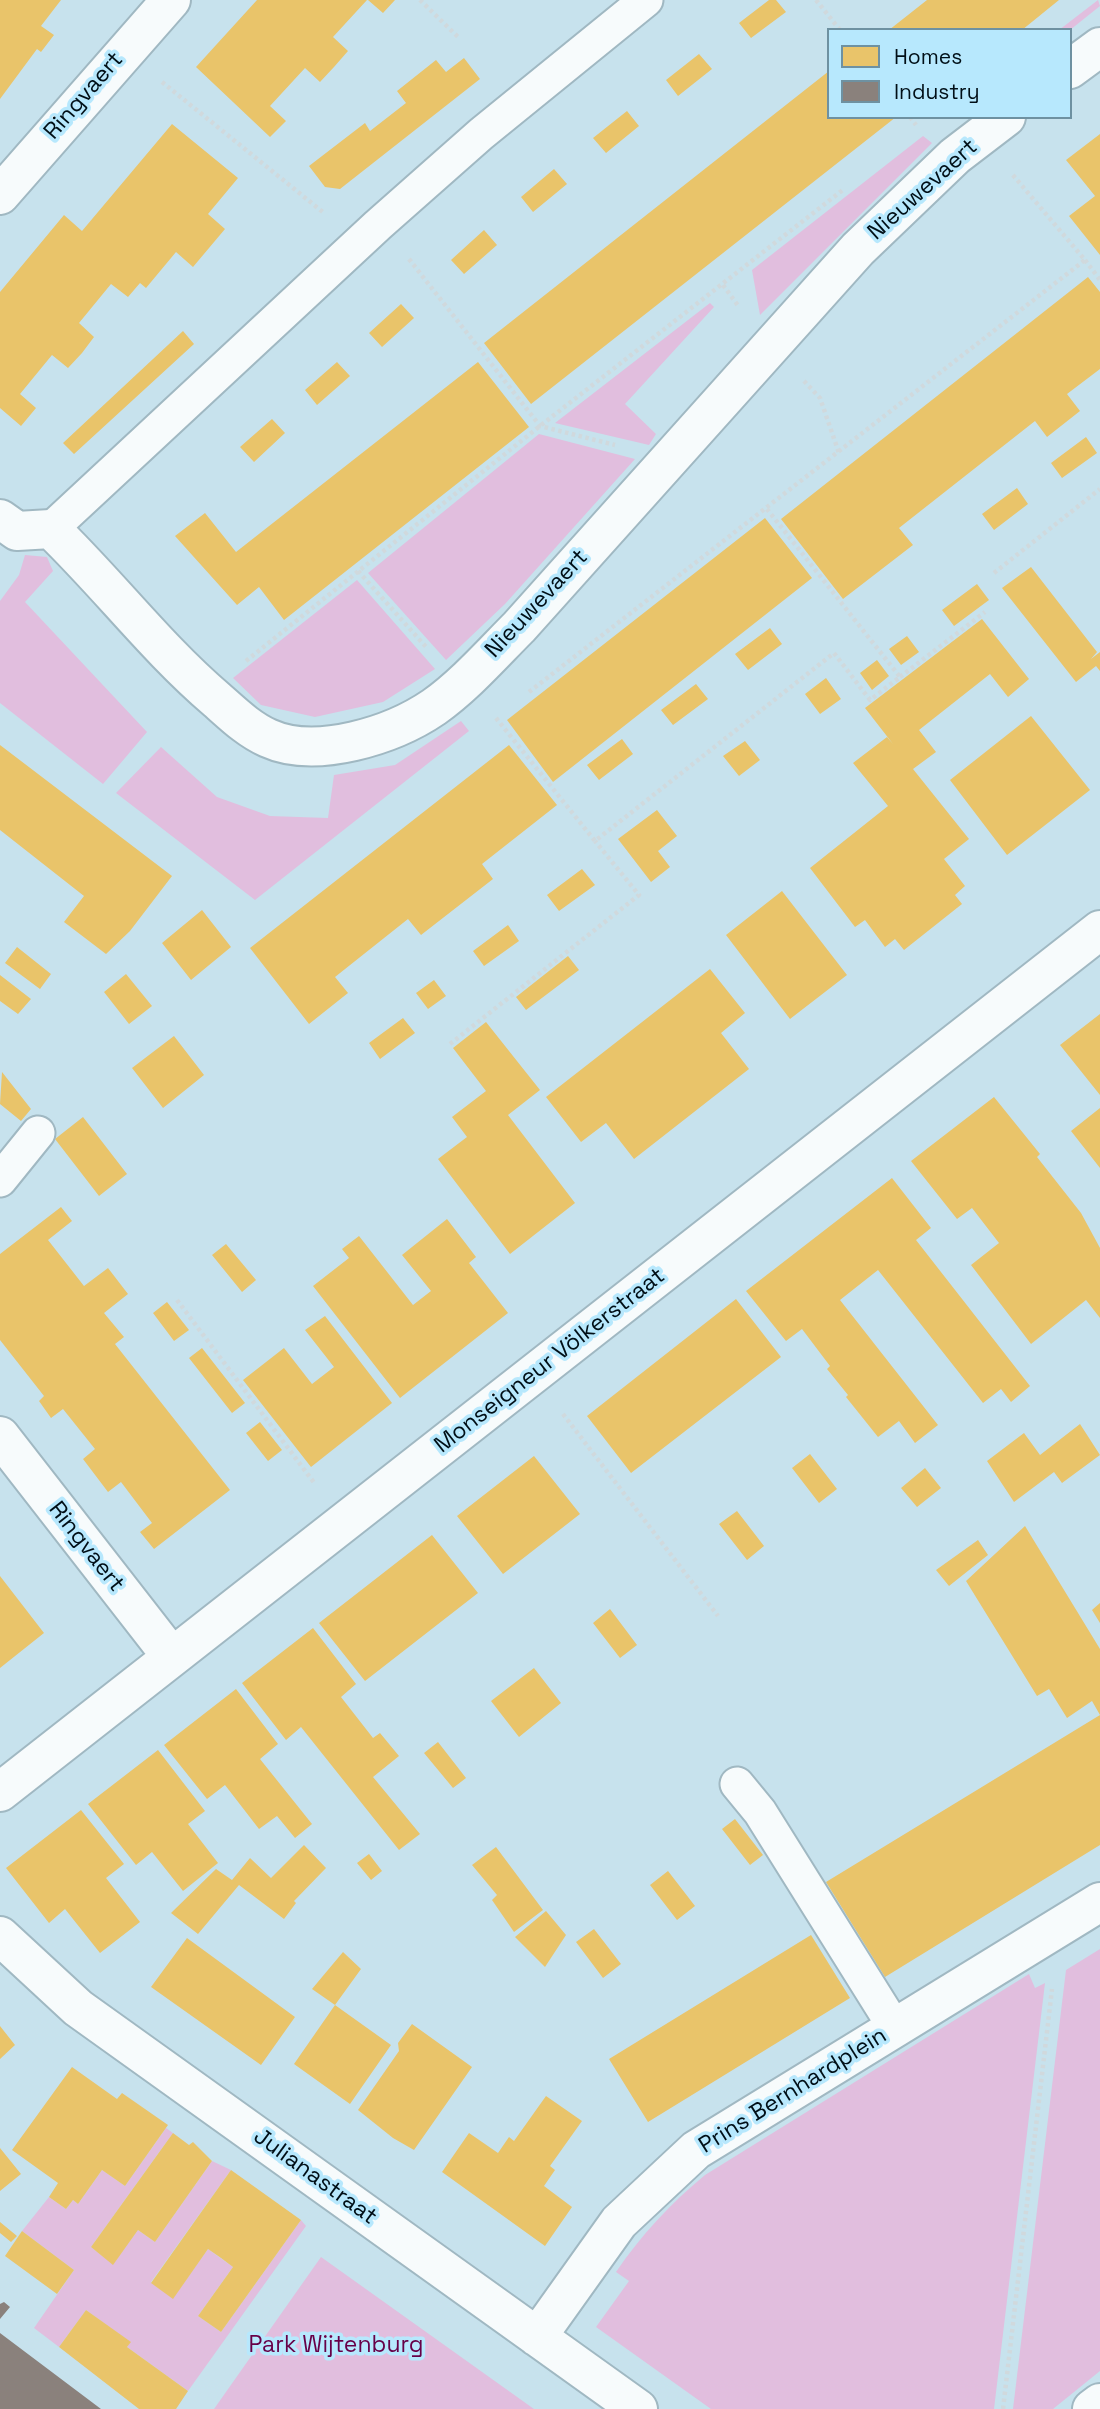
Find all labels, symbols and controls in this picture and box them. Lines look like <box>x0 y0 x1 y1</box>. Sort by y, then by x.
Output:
legend <box>827 28 1072 119</box>
text: Homes <box>894 43 962 70</box>
street label: Ringvaert <box>39 47 129 145</box>
text: Industry <box>894 78 980 105</box>
street label: Nieuwevaert <box>863 134 983 246</box>
street label: Nieuwevaert <box>480 544 594 664</box>
street label: Monseigneur Völkerstraat <box>429 1262 671 1460</box>
street label: Ringvaert <box>42 1496 130 1598</box>
street label: Prins Bernhardplein <box>694 2022 892 2160</box>
street label: Julianastraat <box>248 2123 382 2231</box>
park label: Park Wijtenburg <box>249 2332 423 2360</box>

